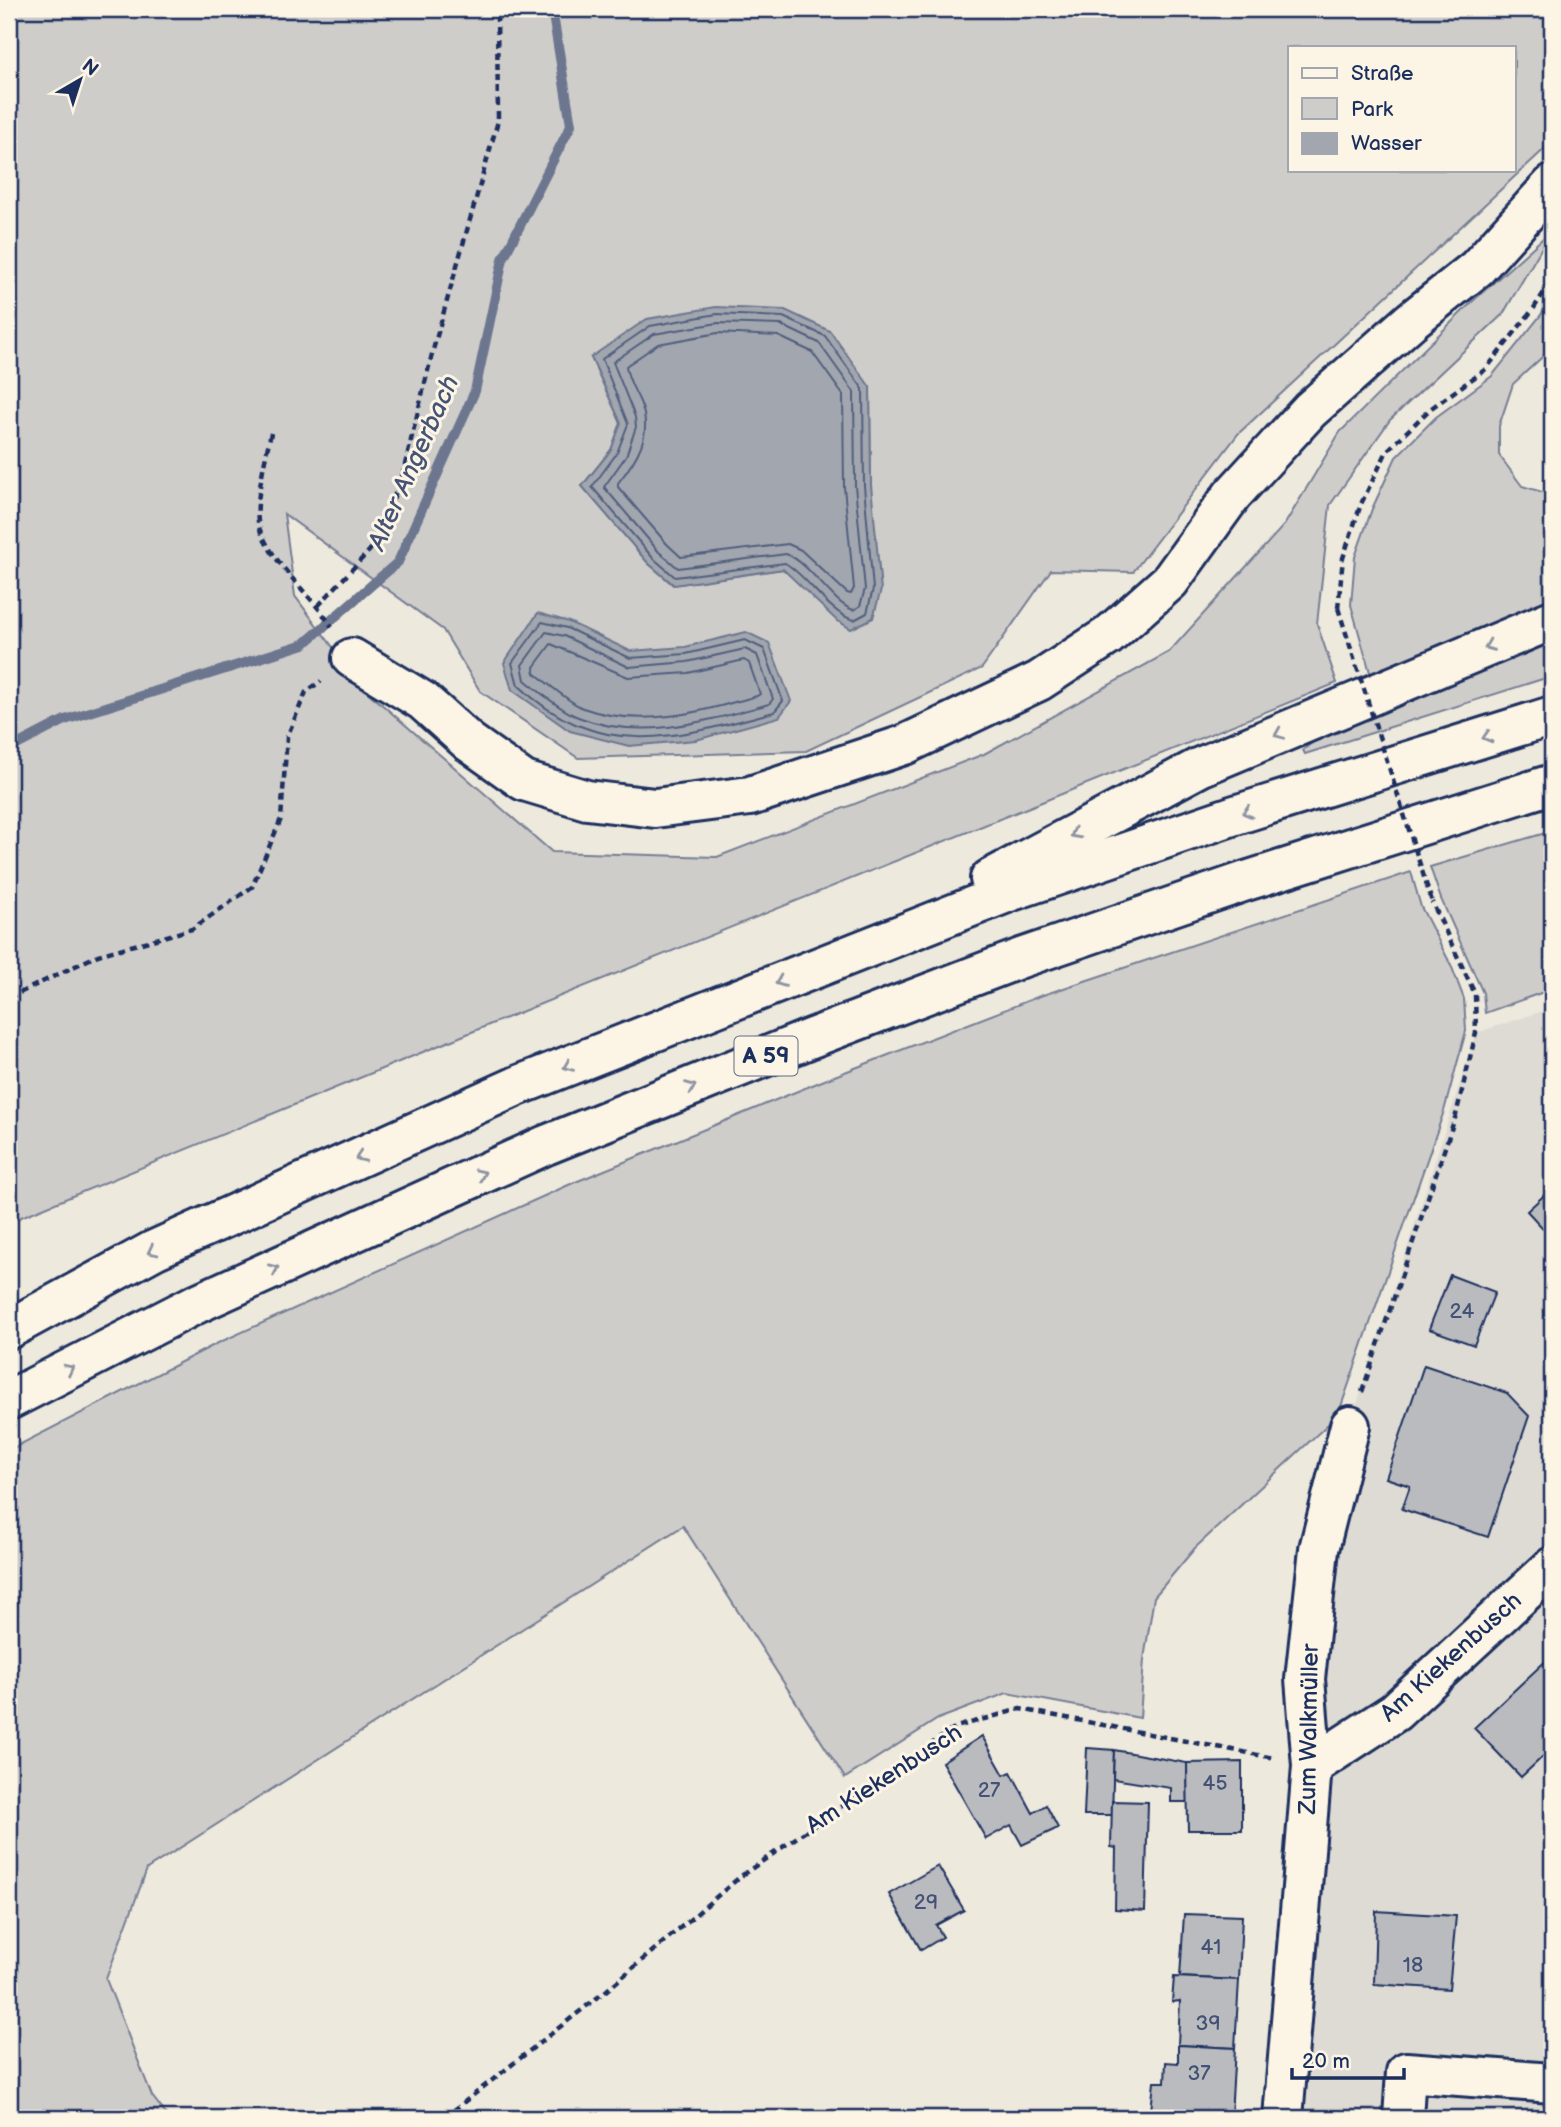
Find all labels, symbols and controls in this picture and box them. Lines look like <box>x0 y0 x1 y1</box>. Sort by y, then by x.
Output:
north arrow <box>46 46 116 116</box>
legend <box>1288 46 1516 172</box>
text: N <box>77 55 103 81</box>
text: Straße <box>1351 61 1413 86</box>
text: Park <box>1351 97 1394 122</box>
text: Wasser <box>1351 131 1422 156</box>
water label: Alter Angerbach <box>361 371 466 557</box>
one-way arrow <box>1484 638 1496 652</box>
one-way arrow <box>1274 725 1286 739</box>
one-way arrow <box>1481 728 1493 743</box>
one-way arrow <box>1241 804 1253 818</box>
one-way arrow <box>1070 826 1082 839</box>
one-way arrow <box>774 974 786 988</box>
road number: A 59 <box>734 1036 798 1076</box>
one-way arrow <box>563 1057 575 1071</box>
one-way arrow <box>684 1081 696 1095</box>
one-way arrow <box>354 1149 367 1163</box>
one-way arrow <box>474 1168 486 1182</box>
one-way arrow <box>147 1243 160 1257</box>
one-way arrow <box>266 1263 279 1277</box>
house number: 24 <box>1450 1299 1475 1324</box>
one-way arrow <box>62 1363 75 1377</box>
street label: Am Kiekenbusch <box>1374 1586 1528 1728</box>
street label: Zum Walkmüller <box>1293 1643 1325 1816</box>
street label: Am Kiekenbusch <box>801 1718 967 1840</box>
house number: 45 <box>1203 1771 1227 1796</box>
house number: 27 <box>978 1778 1001 1803</box>
house number: 29 <box>914 1890 938 1915</box>
house number: 41 <box>1201 1935 1221 1960</box>
house number: 18 <box>1403 1953 1423 1978</box>
house number: 39 <box>1195 2011 1221 2036</box>
scale bar <box>1292 2036 1404 2080</box>
text: 20 m <box>1302 2049 1350 2074</box>
house number: 37 <box>1187 2061 1211 2086</box>

